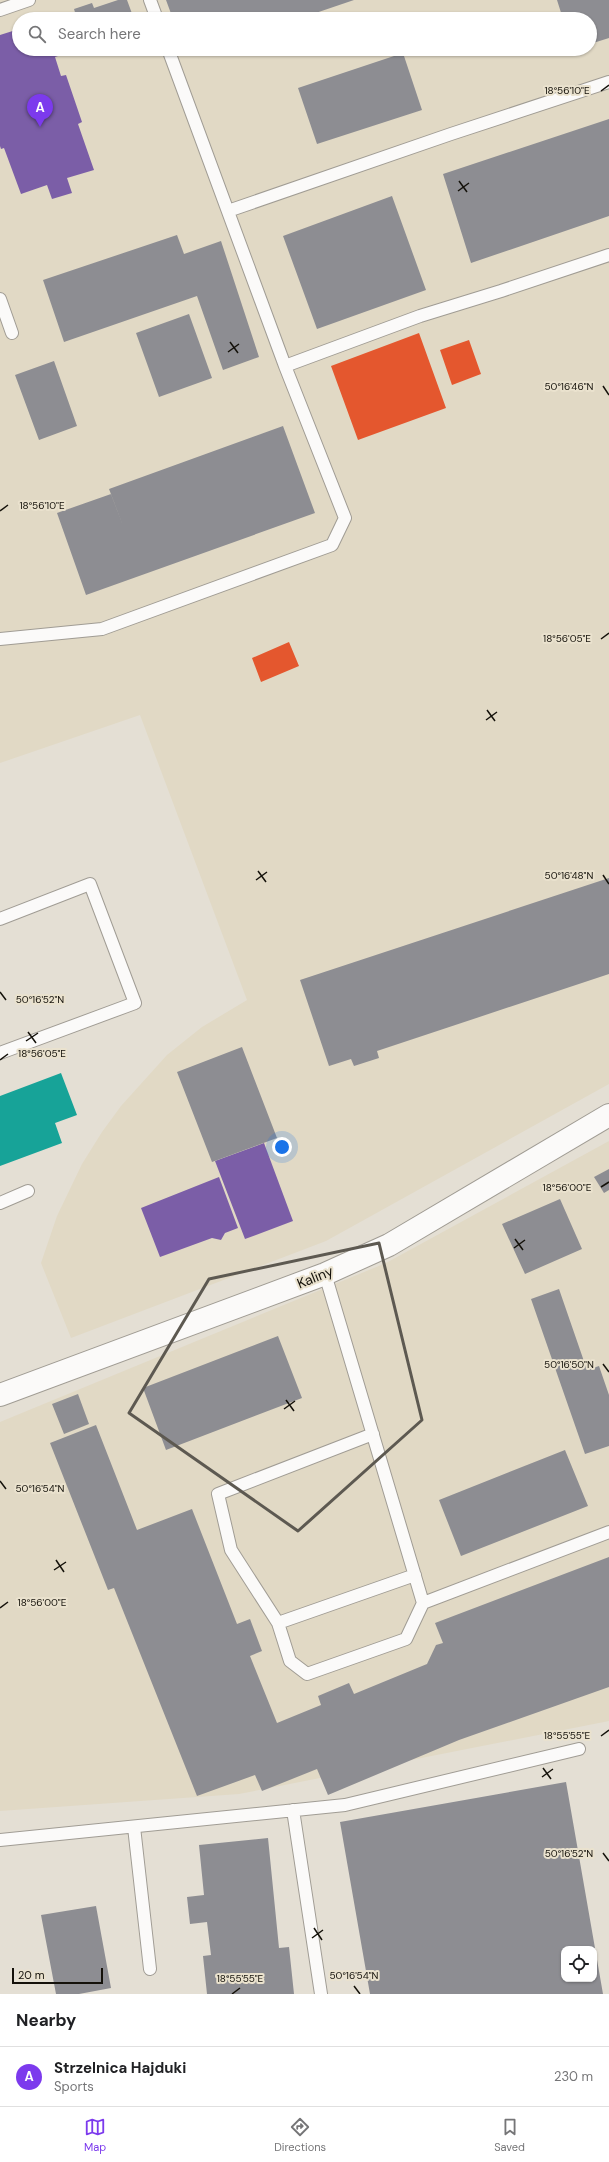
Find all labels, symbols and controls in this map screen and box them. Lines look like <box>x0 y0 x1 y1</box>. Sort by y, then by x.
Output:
search box <box>12 12 597 56</box>
icon: search <box>26 23 48 45</box>
text: Search here <box>58 24 141 44</box>
text: 18°56'10"E <box>544 84 590 97</box>
pin: A <box>27 94 53 127</box>
text: 50°16'46"N <box>545 380 594 393</box>
text: 18°56'10"E <box>19 499 65 512</box>
text: 18°56'05"E <box>543 632 591 645</box>
text: 50°16'48"N <box>545 869 593 882</box>
text: 50°16'52"N <box>16 993 64 1006</box>
text: 18°56'05"E <box>18 1047 66 1060</box>
your location <box>272 1137 292 1157</box>
text: 18°56'00"E <box>543 1181 592 1194</box>
street label: Kaliny <box>294 1262 336 1292</box>
text: 50°16'50"N <box>544 1358 594 1371</box>
text: 50°16'54"N <box>15 1482 65 1495</box>
text: 18°56'00"E <box>18 1596 67 1609</box>
text: 18°55'55"E <box>544 1729 591 1742</box>
text: 50°16'52"N <box>545 1847 593 1860</box>
map controls <box>561 1946 597 1982</box>
button: locate <box>561 1946 597 1982</box>
scale bar <box>12 1966 103 1985</box>
text: 20 m <box>18 1968 44 1982</box>
text: 50°16'54"N <box>329 1969 379 1982</box>
text: 18°55'55"E <box>217 1972 264 1985</box>
text: Nearby <box>16 2009 76 2031</box>
text: Strzelnica Hajduki <box>54 2058 186 2078</box>
text: A <box>24 2068 34 2085</box>
text: 230 m <box>554 2068 593 2085</box>
text: Sports <box>54 2078 94 2095</box>
tab: Map <box>84 2116 106 2154</box>
tab: Directions <box>274 2116 326 2154</box>
tab: Saved <box>494 2116 525 2154</box>

